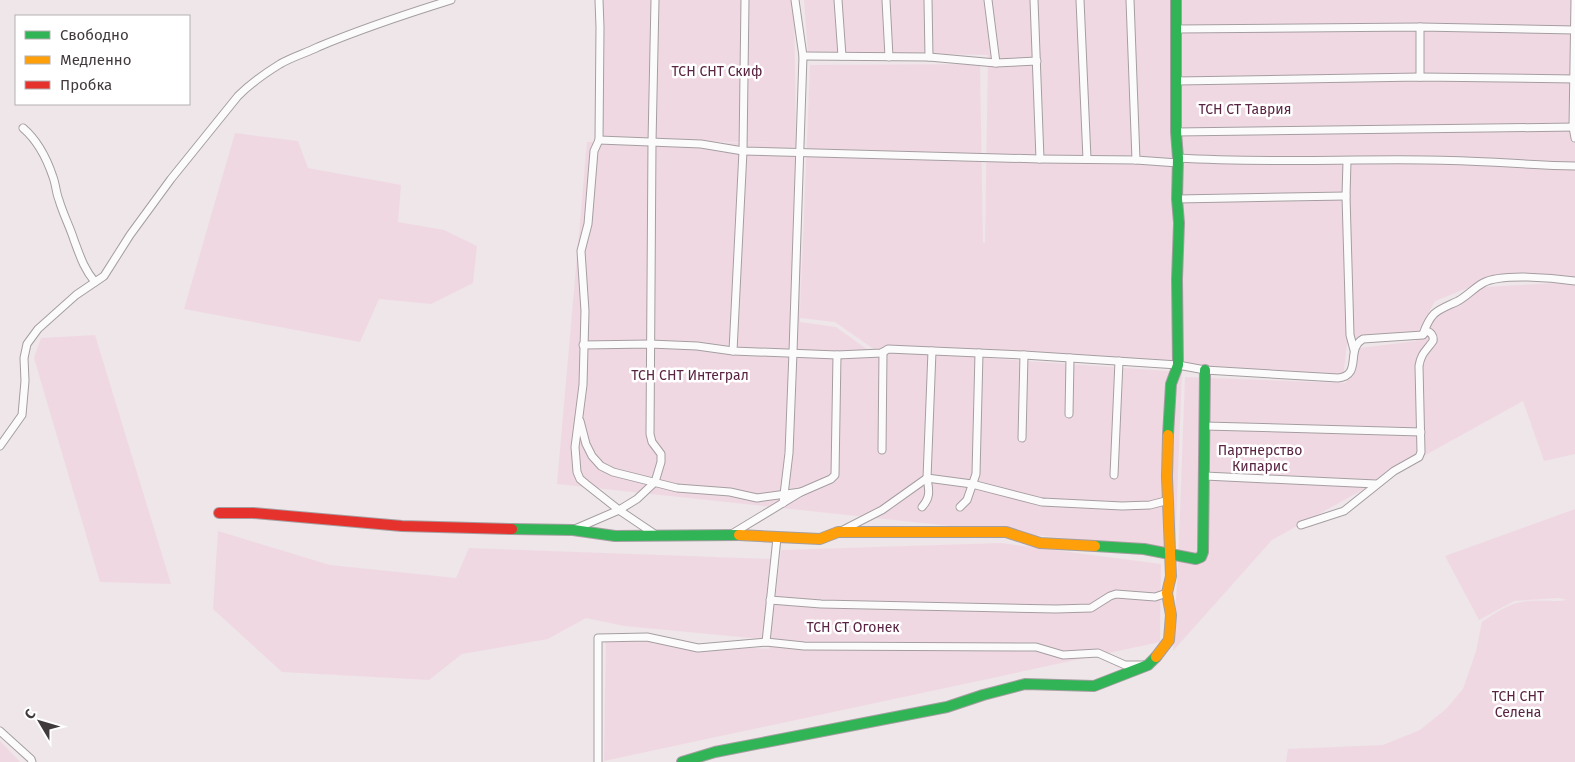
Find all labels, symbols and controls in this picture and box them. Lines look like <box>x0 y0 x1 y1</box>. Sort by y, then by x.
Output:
legend <box>15 15 190 105</box>
text: Свободно <box>60 26 129 44</box>
text: Медленно <box>60 51 132 69</box>
park label: ТСН СНТ Скиф <box>672 63 762 80</box>
text: Пробка <box>60 76 112 94</box>
park label: ТСН СТ Таврия <box>1199 101 1291 118</box>
park label: ТСН СНТ Интеграл <box>631 367 749 384</box>
park label: Партнерство Кипарис <box>1218 442 1302 475</box>
park label: ТСН СТ Огонек <box>806 619 900 636</box>
park label: ТСН СНТ Селена <box>1492 688 1545 721</box>
north arrow <box>15 697 65 747</box>
text: С <box>21 706 39 723</box>

